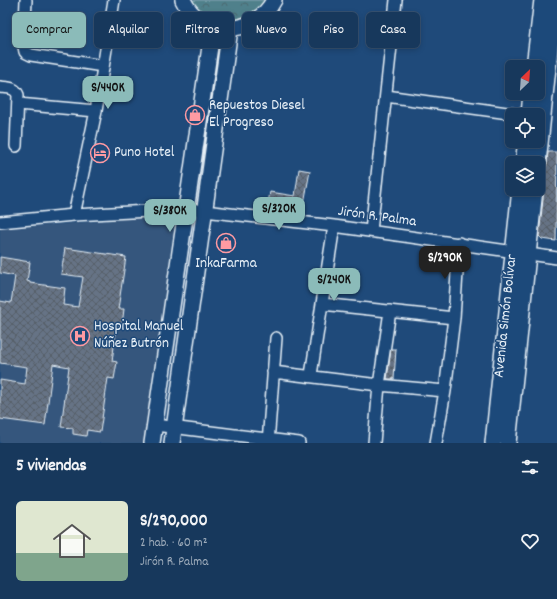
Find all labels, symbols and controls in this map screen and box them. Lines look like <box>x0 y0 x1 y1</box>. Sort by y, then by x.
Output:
chip: Comprar <box>12 12 86 48</box>
chip: Alquilar <box>94 12 163 48</box>
chip: Filtros <box>171 12 234 48</box>
chip: Nuevo <box>242 12 301 48</box>
chip: Piso <box>309 12 358 48</box>
chip: Casa <box>366 12 420 48</box>
north arrow <box>505 60 545 100</box>
map controls <box>505 60 545 196</box>
pin: S/440K <box>75 76 141 110</box>
text: S/440K <box>91 79 125 98</box>
place label: Repuestos Diesel El Progreso <box>209 95 305 134</box>
shop icon: Repuestos Diesel El Progreso <box>184 104 206 126</box>
button: locate <box>505 108 545 148</box>
hotel icon: Puno Hotel <box>89 142 111 164</box>
place label: Puno Hotel <box>114 142 175 164</box>
button: layers <box>505 156 545 196</box>
pin: S/320K <box>246 197 312 231</box>
pin: S/380K <box>137 199 203 233</box>
text: S/320K <box>262 200 296 219</box>
street label: Jirón R. Palma <box>336 201 419 234</box>
text: S/380K <box>153 202 187 221</box>
shop icon: InkaFarma <box>215 232 237 254</box>
pin: S/290K <box>412 246 478 280</box>
text: S/290K <box>428 249 462 268</box>
place label: InkaFarma <box>195 253 258 275</box>
street label: Avenida Simón Bolívar <box>489 253 523 379</box>
pin: S/240K <box>301 268 367 302</box>
text: S/240K <box>317 271 351 290</box>
place label: Hospital Manuel Núñez Butrón <box>94 316 184 355</box>
hospital icon: Hospital Manuel Núñez Butrón <box>69 325 91 347</box>
text: 5 viviendas <box>16 455 87 479</box>
icon: filters <box>519 456 541 478</box>
text: S/290,000 <box>140 510 208 534</box>
icon: home <box>48 517 96 565</box>
icon: heart <box>519 530 541 552</box>
text: 2 hab. · 60 m² <box>140 534 208 553</box>
text: Jirón R. Palma <box>140 553 208 572</box>

